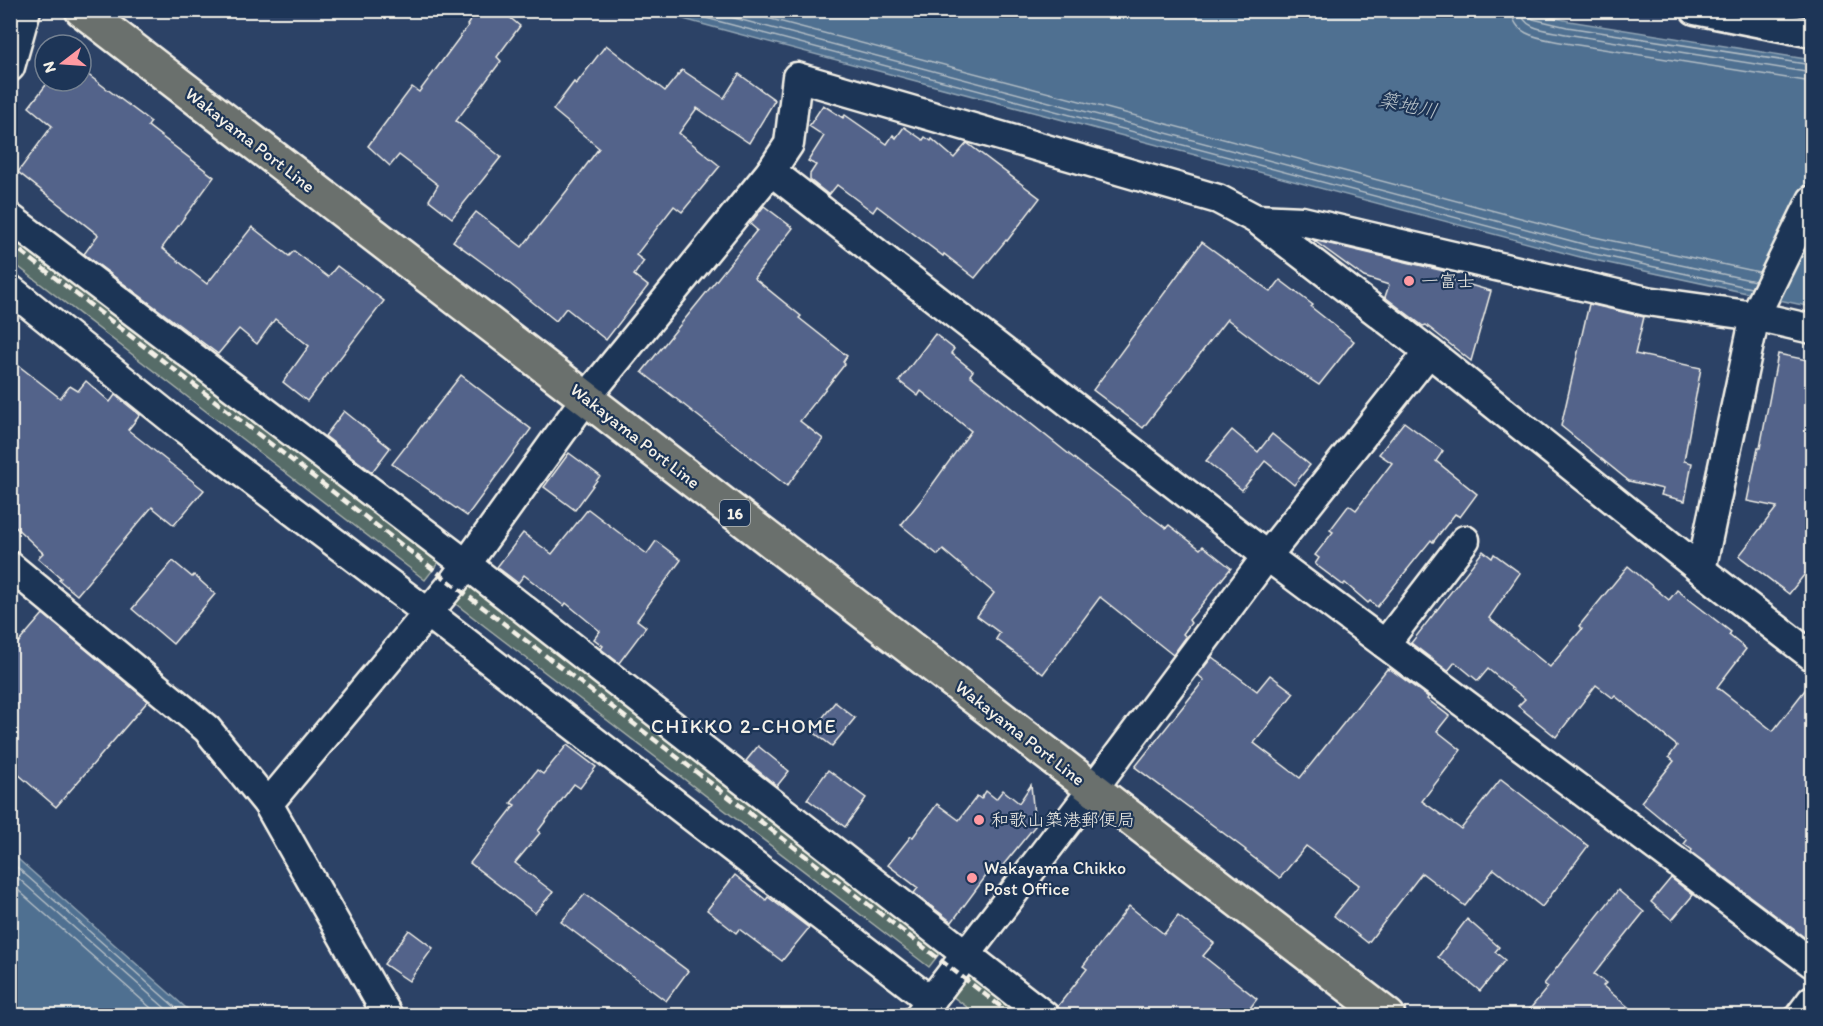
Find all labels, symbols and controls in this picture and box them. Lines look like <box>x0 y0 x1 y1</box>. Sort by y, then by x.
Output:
north arrow <box>33 33 93 93</box>
text: N <box>38 59 60 75</box>
street label: Wakayama Port Line <box>181 83 319 197</box>
water label: 築地川 <box>1376 87 1440 123</box>
place label: 一富士 <box>1421 270 1475 292</box>
marker: 一富士 <box>1402 274 1416 288</box>
street label: Wakayama Port Line <box>566 379 704 493</box>
road number: 16 <box>720 500 750 526</box>
street label: Wakayama Port Line <box>951 676 1089 790</box>
district label: CHIKKO 2-CHOME <box>651 714 837 738</box>
place label: 和歌山築港郵便局 <box>991 809 1135 831</box>
marker: 和歌山築港郵便局 <box>972 813 986 827</box>
place label: Wakayama Chikko Post Office <box>984 857 1126 900</box>
marker: Wakayama Chikko Post Office <box>965 871 979 885</box>

